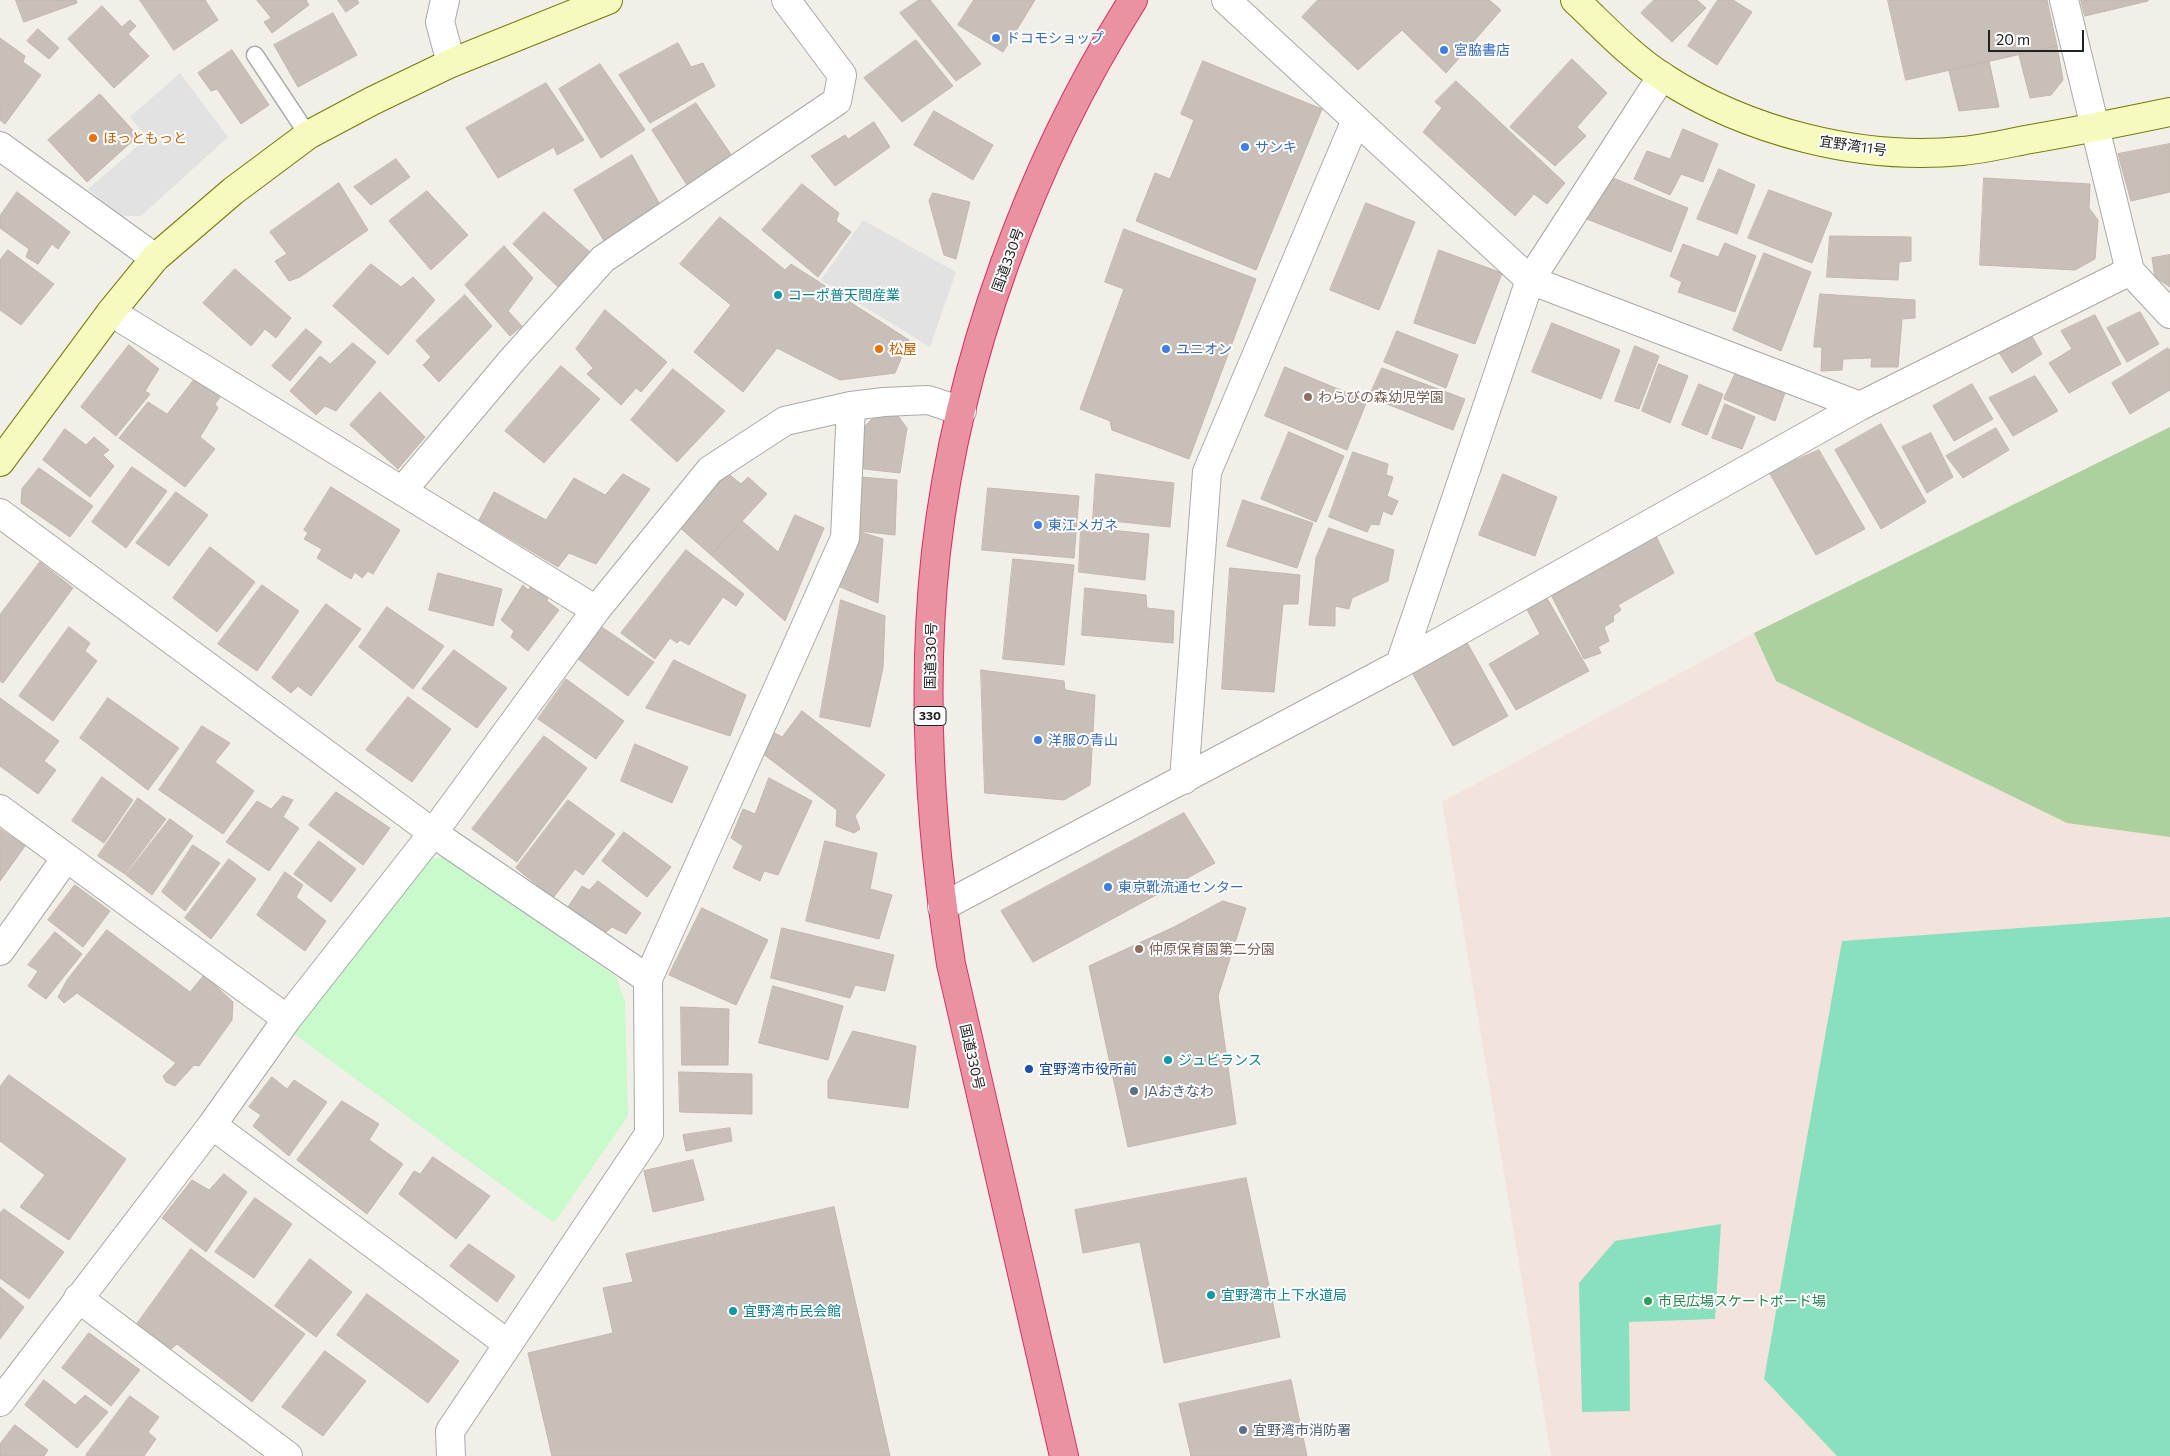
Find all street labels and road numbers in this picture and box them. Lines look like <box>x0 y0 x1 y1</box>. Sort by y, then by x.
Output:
street label: 宜野湾11号 <box>1818 133 1888 159</box>
street label: 国道330号 <box>989 226 1027 294</box>
street label: 国道330号 <box>922 622 940 690</box>
road number: 330 <box>914 706 946 726</box>
street label: 国道330号 <box>956 1022 988 1092</box>

